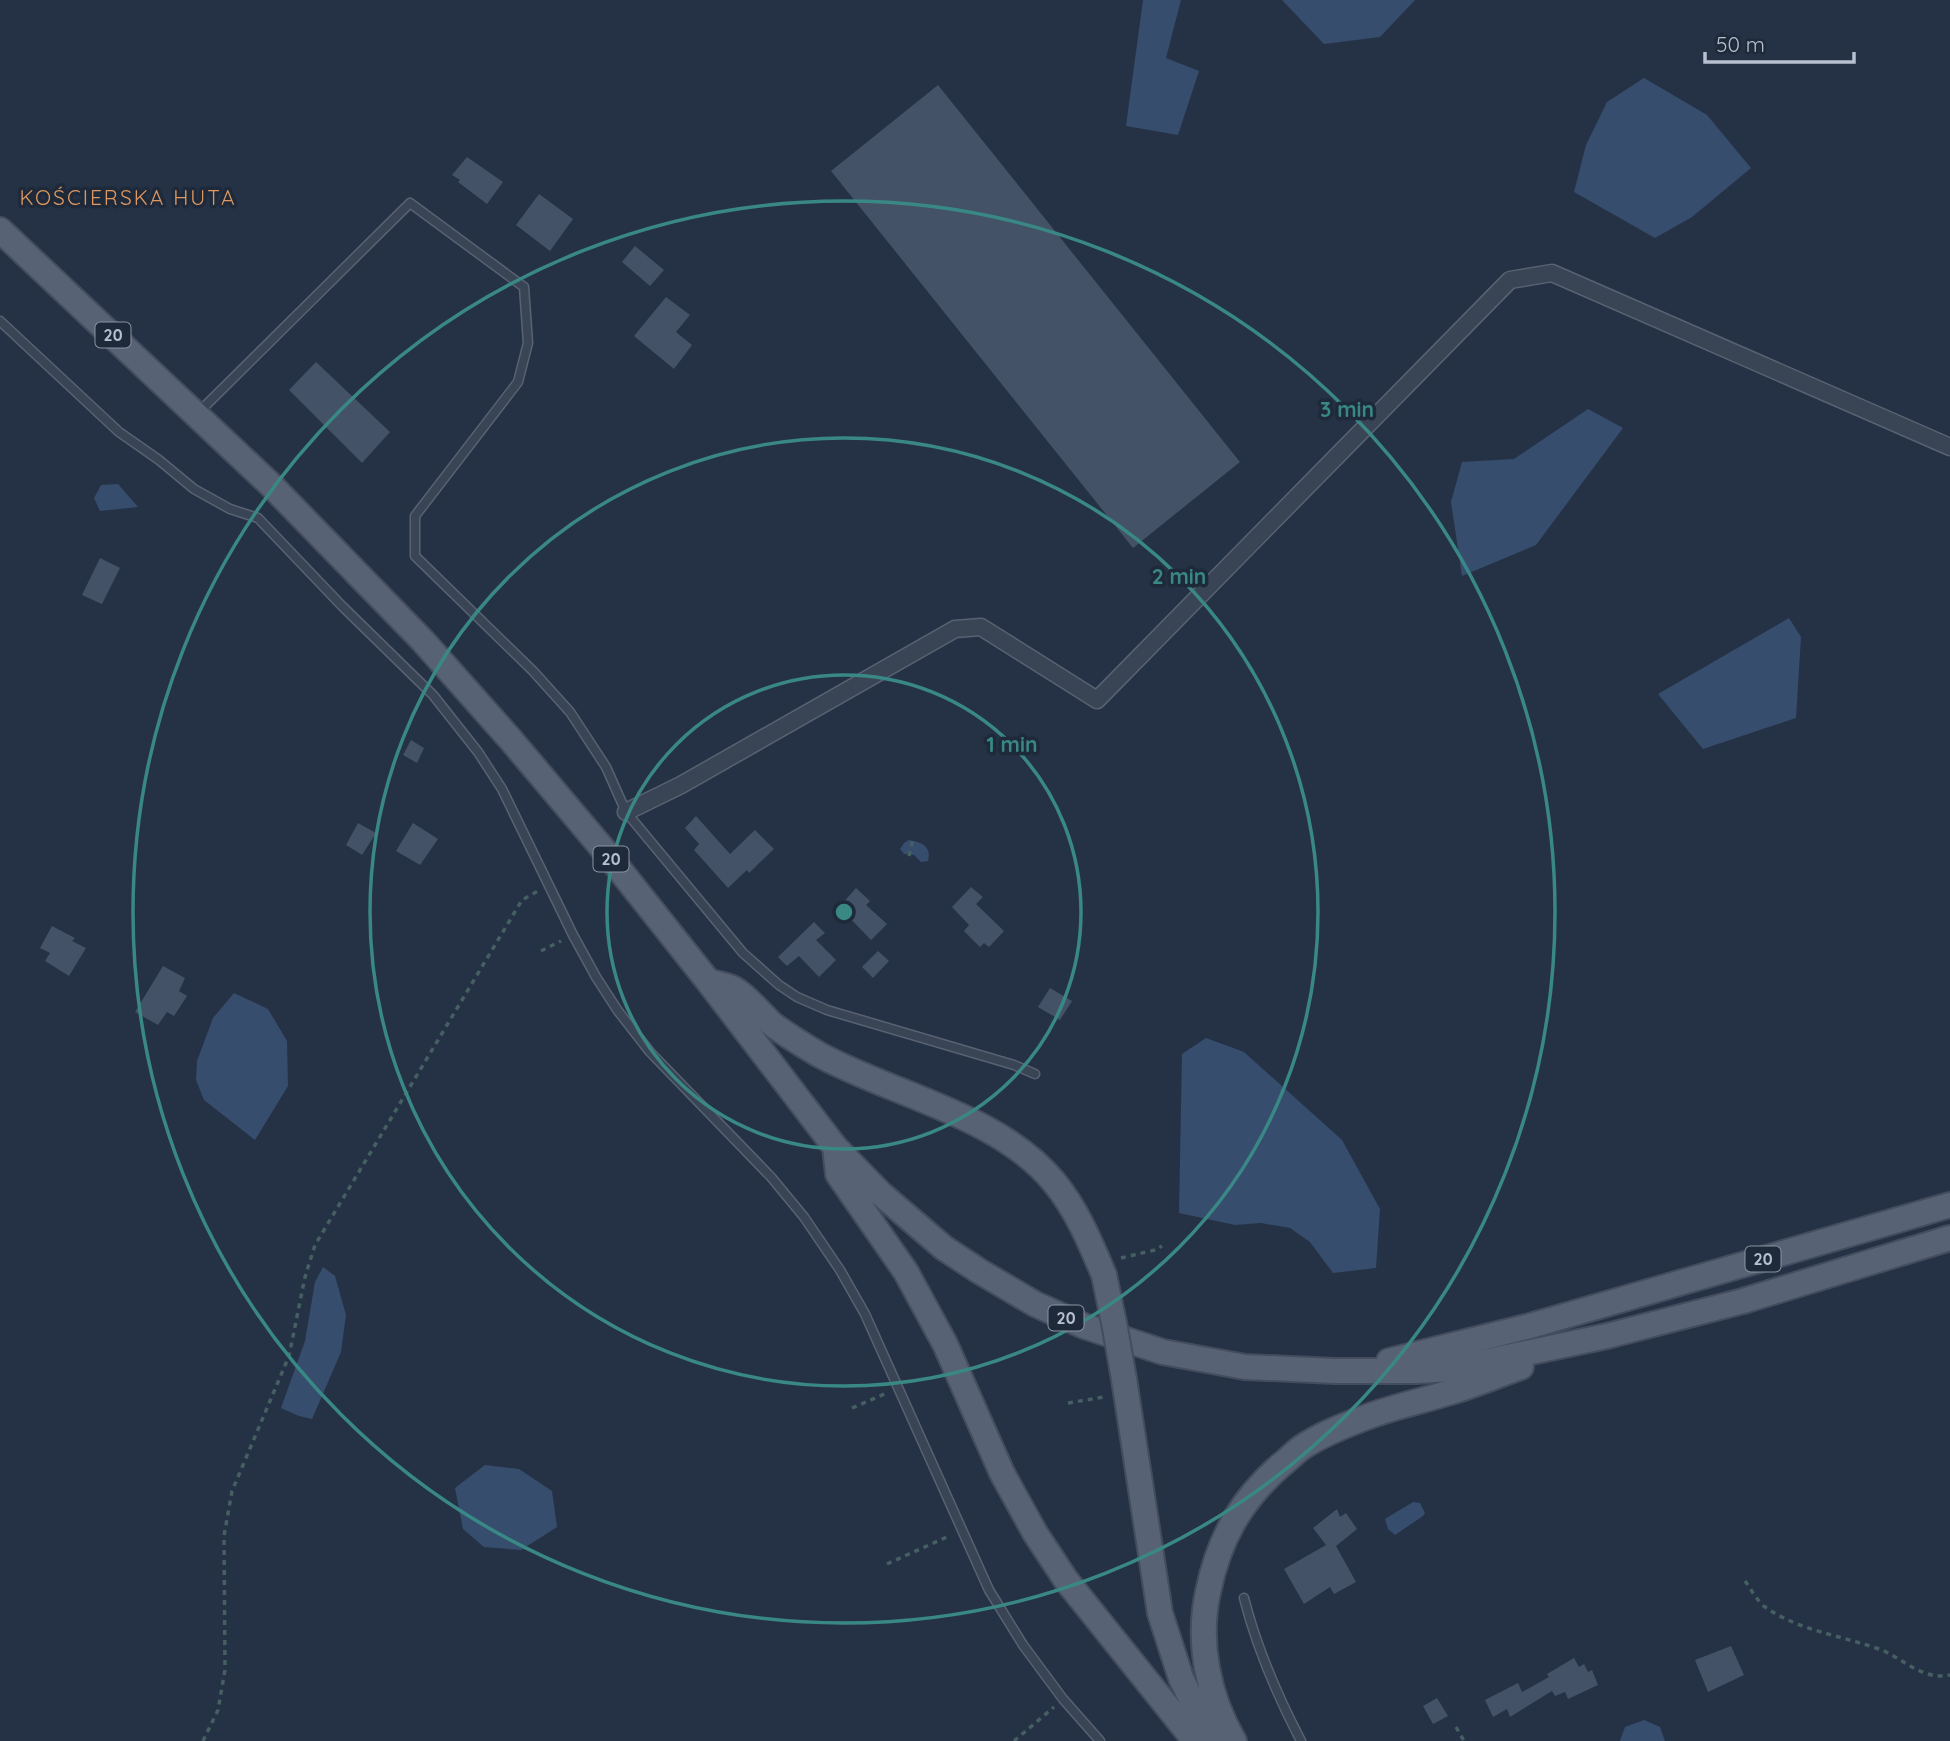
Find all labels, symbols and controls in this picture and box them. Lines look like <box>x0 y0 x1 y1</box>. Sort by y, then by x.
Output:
scale bar <box>1705 21 1854 65</box>
text: 50 m <box>1716 31 1765 57</box>
district label: KOŚCIERSKA HUTA <box>19 184 237 210</box>
road number: 20 <box>96 322 130 348</box>
text: 3 min <box>1320 396 1374 422</box>
text: 2 min <box>1152 563 1206 589</box>
text: 1 min <box>987 731 1037 757</box>
road number: 20 <box>594 846 628 872</box>
centre of rings <box>832 900 856 924</box>
road number: 20 <box>1746 1246 1780 1272</box>
road number: 20 <box>1048 1306 1084 1330</box>

